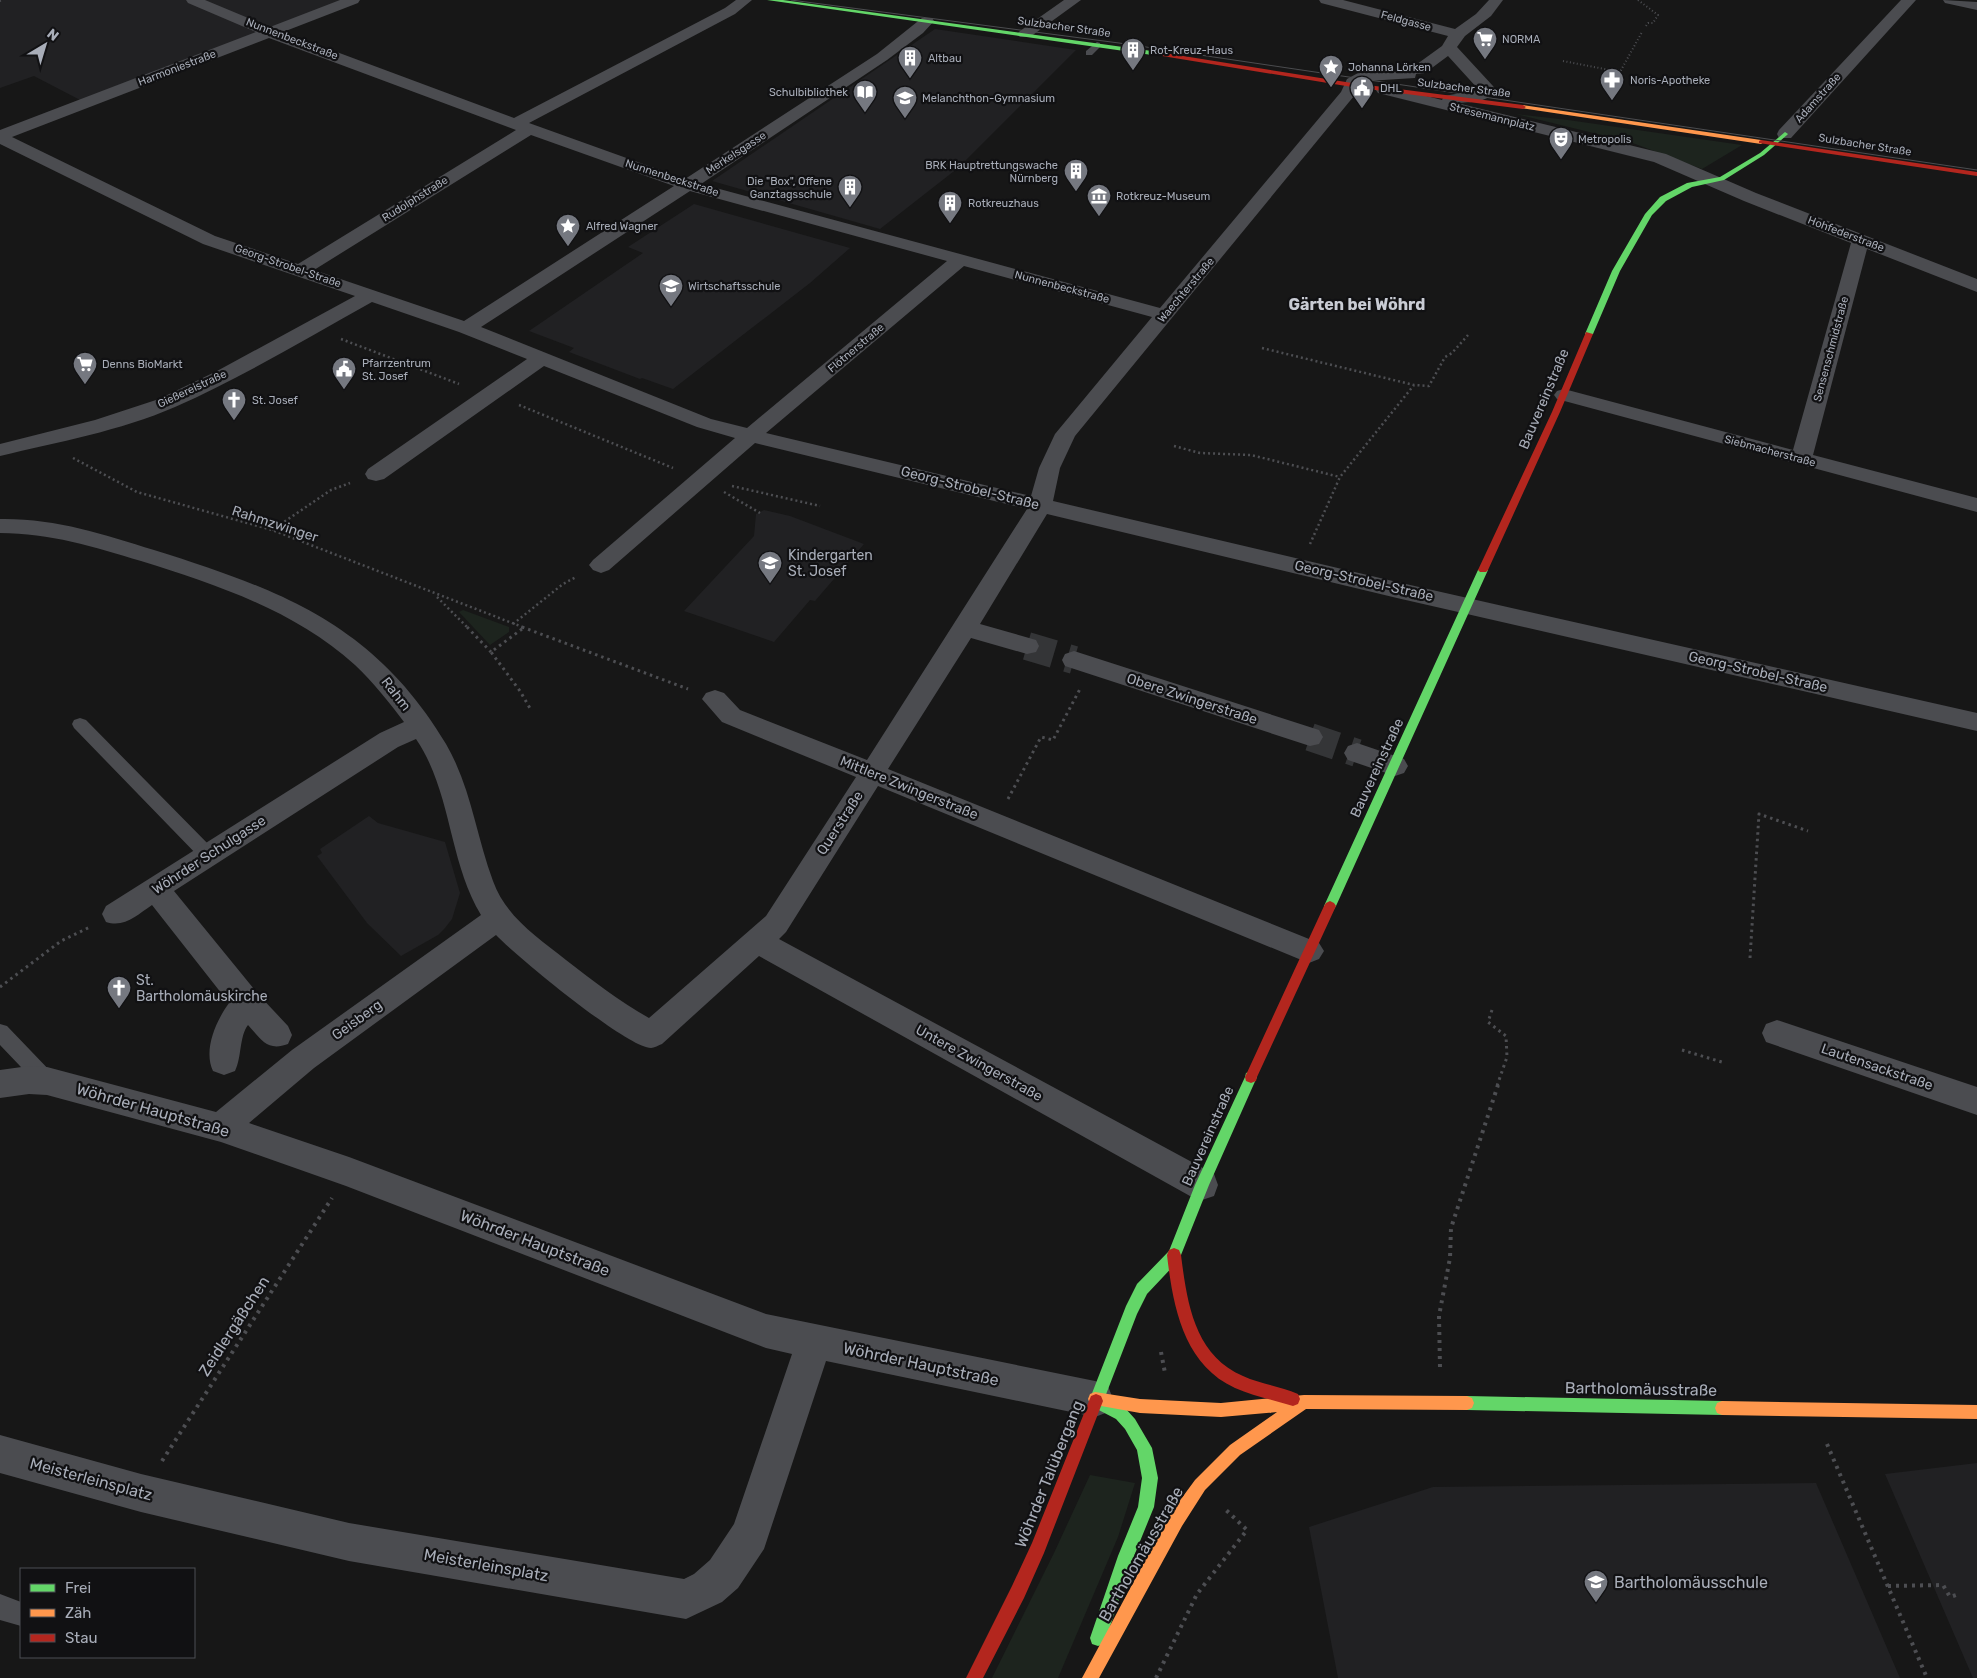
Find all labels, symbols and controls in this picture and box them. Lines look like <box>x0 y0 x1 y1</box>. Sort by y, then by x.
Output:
street label: Feldgasse <box>1379 8 1433 34</box>
street label: Sulzbacher Straße <box>1017 14 1111 40</box>
street label: Nunnenbeckstraße <box>244 15 340 63</box>
north arrow <box>20 20 70 70</box>
text: N <box>43 25 62 45</box>
supermarket icon: NORMA <box>1472 26 1498 60</box>
place label: NORMA <box>1502 33 1541 46</box>
building icon: Rot-Kreuz-Haus <box>1120 37 1146 71</box>
place label: Rot-Kreuz-Haus <box>1150 44 1233 57</box>
building icon: Altbau <box>897 45 923 79</box>
street label: Harmoniestraße <box>136 47 218 89</box>
place label: Altbau <box>928 52 962 65</box>
place icon: Johanna Lörken <box>1318 54 1344 88</box>
place label: Johanna Lörken <box>1348 61 1431 74</box>
pharmacy icon: Noris-Apotheke <box>1599 67 1625 101</box>
street label: Adamstraße <box>1792 70 1844 126</box>
place label: Noris-Apotheke <box>1630 74 1710 87</box>
public building icon: DHL <box>1349 75 1375 109</box>
street label: Sulzbacher Straße <box>1417 76 1511 100</box>
library icon: Schulbibliothek <box>852 79 878 113</box>
place label: DHL <box>1380 82 1402 95</box>
school or university icon: Melanchthon-Gymnasium <box>892 85 918 119</box>
place label: Schulbibliothek <box>769 86 848 99</box>
place label: Melanchthon-Gymnasium <box>922 92 1055 105</box>
street label: Stresemannplatz <box>1448 100 1536 134</box>
theatre icon: Metropolis <box>1548 126 1574 160</box>
street label: Merkelsgasse <box>704 129 768 177</box>
street label: Sulzbacher Straße <box>1818 131 1912 159</box>
place label: Metropolis <box>1578 133 1632 146</box>
street label: Nunnenbeckstraße <box>624 157 720 199</box>
building icon: BRK Hauptrettungswache Nürnberg <box>1063 158 1089 192</box>
place label: BRK Hauptrettungswache Nürnberg <box>925 159 1058 185</box>
street label: Rudolphstraße <box>380 174 450 224</box>
building icon: Die "Box", Offene Ganztagsschule <box>837 174 863 208</box>
place label: Die "Box", Offene Ganztagsschule <box>747 175 832 201</box>
museum icon: Rotkreuz-Museum <box>1086 183 1112 217</box>
building icon: Rotkreuzhaus <box>937 190 963 224</box>
place label: Rotkreuz-Museum <box>1116 190 1211 203</box>
place label: Rotkreuzhaus <box>968 197 1039 210</box>
place icon: Alfred Wagner <box>555 213 581 247</box>
street label: Hohfederstraße <box>1806 213 1886 255</box>
place label: Alfred Wagner <box>586 220 659 233</box>
street label: Georg-Strobel-Straße <box>233 242 343 290</box>
street label: Waechterstraße <box>1155 255 1217 325</box>
street label: Nunnenbeckstraße <box>1013 268 1111 306</box>
school or university icon: Wirtschaftsschule <box>658 273 684 307</box>
place label: Wirtschaftsschule <box>688 280 780 293</box>
district label: Gärten bei Wöhrd <box>1289 295 1425 314</box>
street label: Sensenschmidstraße <box>1811 295 1851 403</box>
street label: Flötnerstraße <box>825 321 887 375</box>
street label: Bauvereinstraße <box>1515 346 1573 452</box>
supermarket icon: Denns BioMarkt <box>72 351 98 385</box>
public building icon: Pfarrzentrum St. Josef <box>331 356 357 390</box>
place label: Pfarrzentrum St. Josef <box>362 357 431 383</box>
place label: Denns BioMarkt <box>102 358 183 371</box>
street label: Gießereistraße <box>155 367 229 411</box>
church icon: St. Josef <box>221 387 247 421</box>
place label: St. Josef <box>252 394 299 407</box>
street label: Siebmacherstraße <box>1723 433 1817 469</box>
street label: Georg-Strobel-Straße <box>899 463 1041 513</box>
street label: Rahmzwinger <box>230 502 321 546</box>
place label: Kindergarten St. Josef <box>788 547 873 580</box>
school or university icon: Kindergarten St. Josef <box>757 550 783 584</box>
street label: Georg-Strobel-Straße <box>1293 557 1435 605</box>
street label: Georg-Strobel-Straße <box>1687 648 1829 696</box>
street label: Obere Zwingerstraße <box>1124 670 1260 728</box>
street label: Rahm <box>378 674 414 714</box>
street label: Bauvereinstraße <box>1347 716 1407 820</box>
street label: Mittlere Zwingerstraße <box>837 752 981 824</box>
street label: Querstraße <box>813 788 867 858</box>
street label: Wöhrder Schulgasse <box>149 812 269 898</box>
place label: St. Bartholomäuskirche <box>136 972 268 1005</box>
church icon: St. Bartholomäuskirche <box>106 975 132 1009</box>
street label: Geisberg <box>329 996 385 1044</box>
street label: Untere Zwingerstraße <box>913 1021 1046 1105</box>
street label: Lautensackstraße <box>1819 1040 1935 1094</box>
street label: Wöhrder Hauptstraße <box>74 1079 232 1141</box>
street label: Bauvereinstraße <box>1178 1083 1238 1189</box>
street label: Wöhrder Hauptstraße <box>458 1206 612 1280</box>
street label: Zeidlergäßchen <box>195 1272 273 1380</box>
street label: Wöhrder Hauptstraße <box>841 1338 1001 1390</box>
street label: Bartholomäusstraße <box>1565 1378 1717 1400</box>
street label: Wöhrder Talübergang <box>1011 1398 1087 1550</box>
street label: Meisterleinsplatz <box>28 1453 154 1505</box>
street label: Bartholomäusstraße <box>1095 1483 1187 1625</box>
street label: Meisterleinsplatz <box>422 1545 550 1585</box>
legend <box>20 1568 195 1658</box>
school or university icon: Bartholomäusschule <box>1583 1569 1609 1603</box>
place label: Bartholomäusschule <box>1614 1573 1768 1592</box>
text: Frei <box>65 1579 91 1597</box>
text: Zäh <box>65 1604 91 1622</box>
text: Stau <box>65 1629 98 1647</box>

